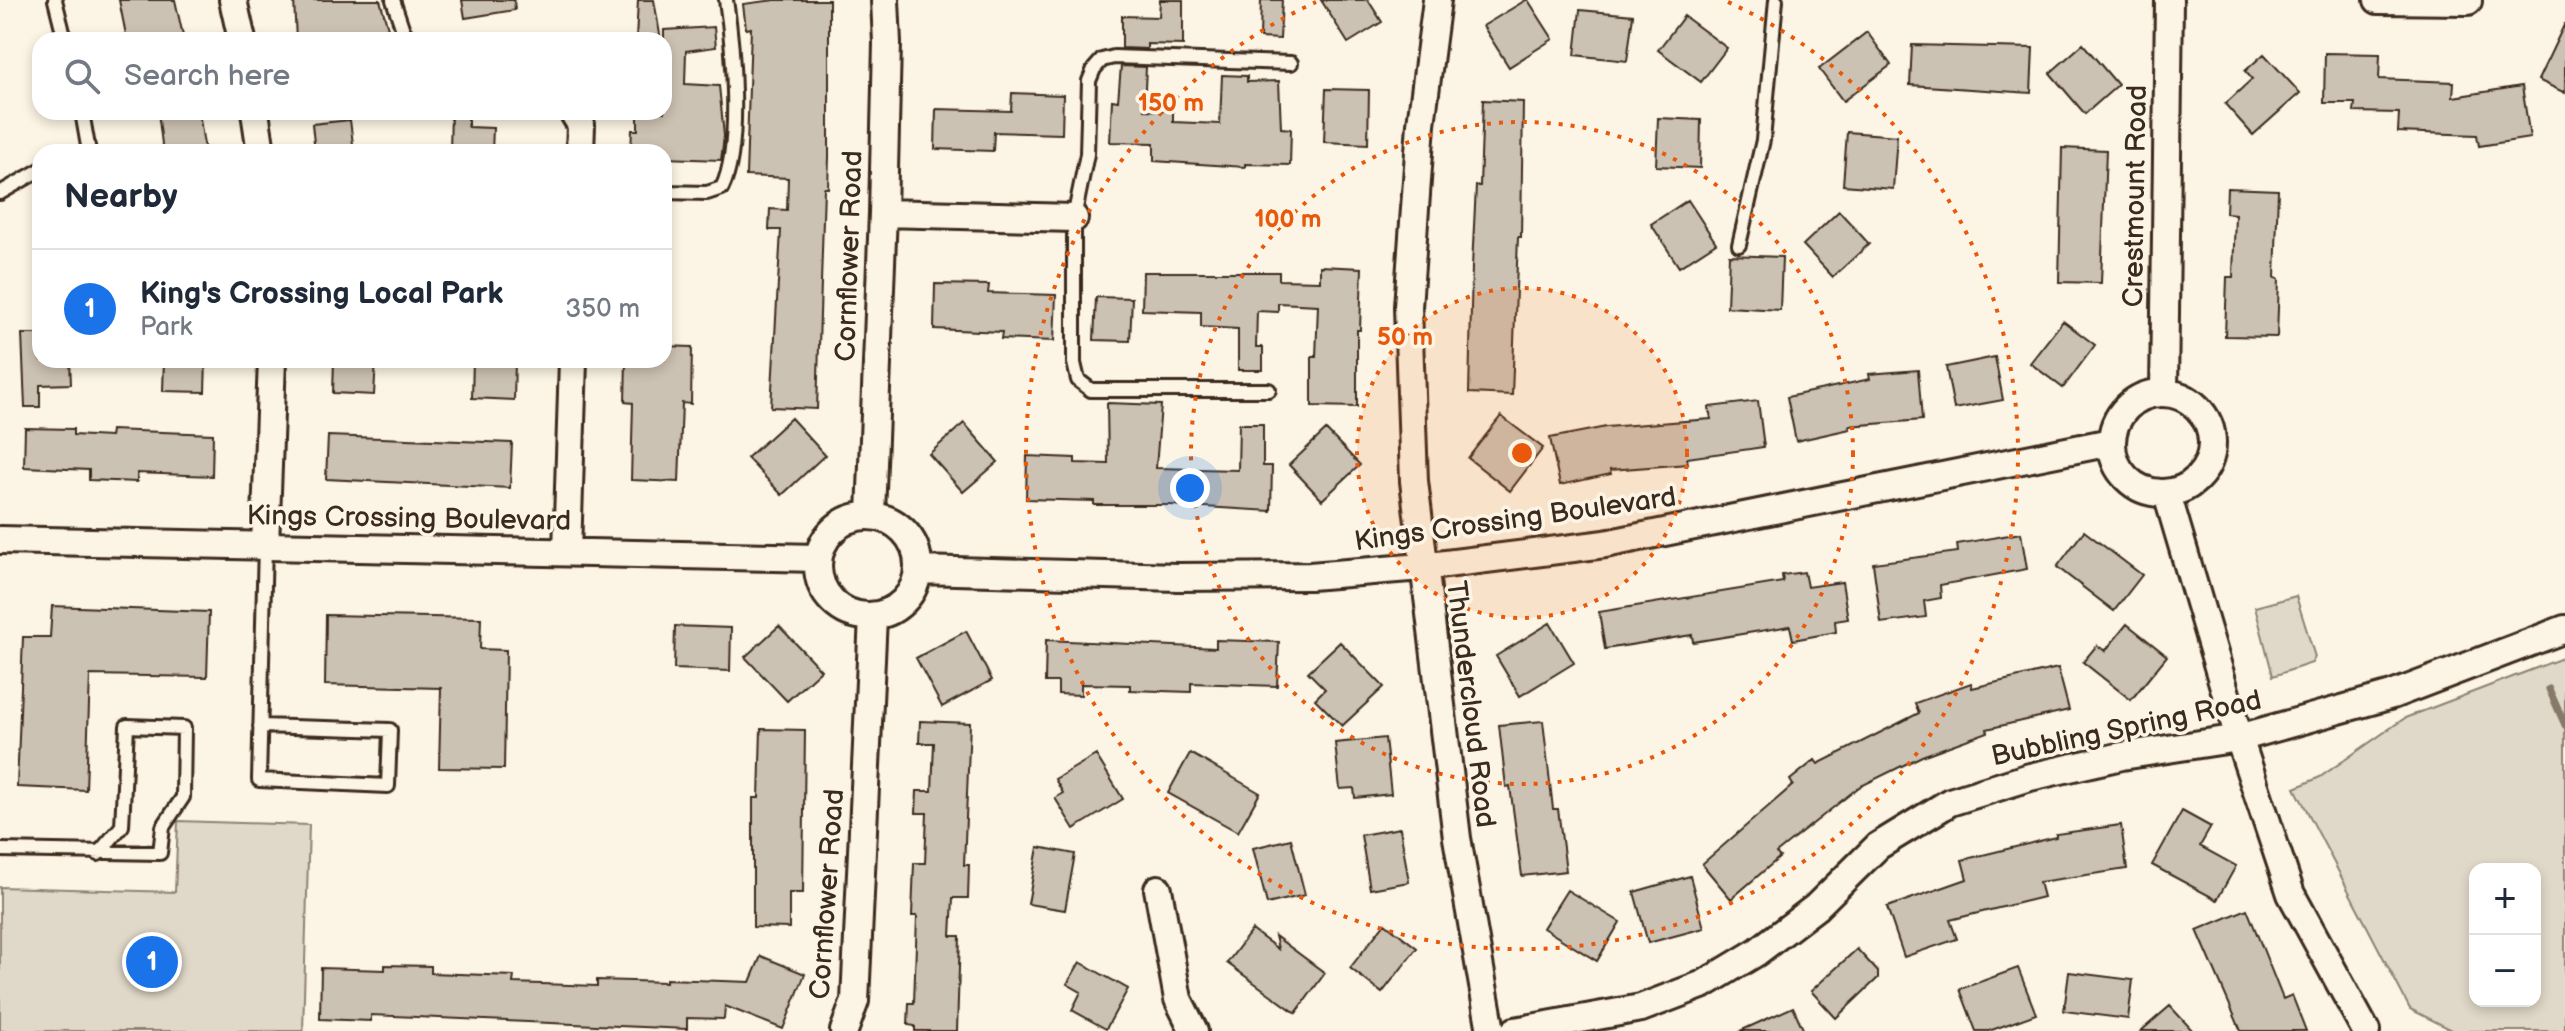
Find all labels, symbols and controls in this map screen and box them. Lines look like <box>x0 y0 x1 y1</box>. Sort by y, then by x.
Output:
search box <box>32 32 672 120</box>
icon: search <box>60 54 104 98</box>
text: Search here <box>124 58 290 94</box>
street label: Crestmount Road <box>2117 84 2154 308</box>
text: 150 m <box>1138 89 1204 118</box>
street label: Cornflower Road <box>829 150 870 362</box>
text: Nearby <box>64 176 178 217</box>
text: 100 m <box>1255 205 1321 234</box>
text: King's Crossing Local Park <box>140 276 503 312</box>
text: 1 <box>85 294 95 325</box>
text: 350 m <box>565 294 640 325</box>
text: Park <box>140 312 192 343</box>
text: 50 m <box>1377 323 1433 352</box>
centre of rings <box>1508 439 1536 467</box>
your location <box>1170 468 1210 508</box>
street label: Kings Crossing Boulevard <box>1352 481 1678 558</box>
street label: Kings Crossing Boulevard <box>246 499 572 538</box>
street label: Thundercloud Road <box>1439 579 1502 830</box>
street label: Bubbling Spring Road <box>1988 684 2264 773</box>
street label: Cornflower Road <box>804 788 851 1001</box>
map controls <box>2469 863 2541 1007</box>
button: + <box>2469 863 2541 935</box>
pin: 1 <box>126 932 178 992</box>
button: − <box>2469 935 2541 1007</box>

